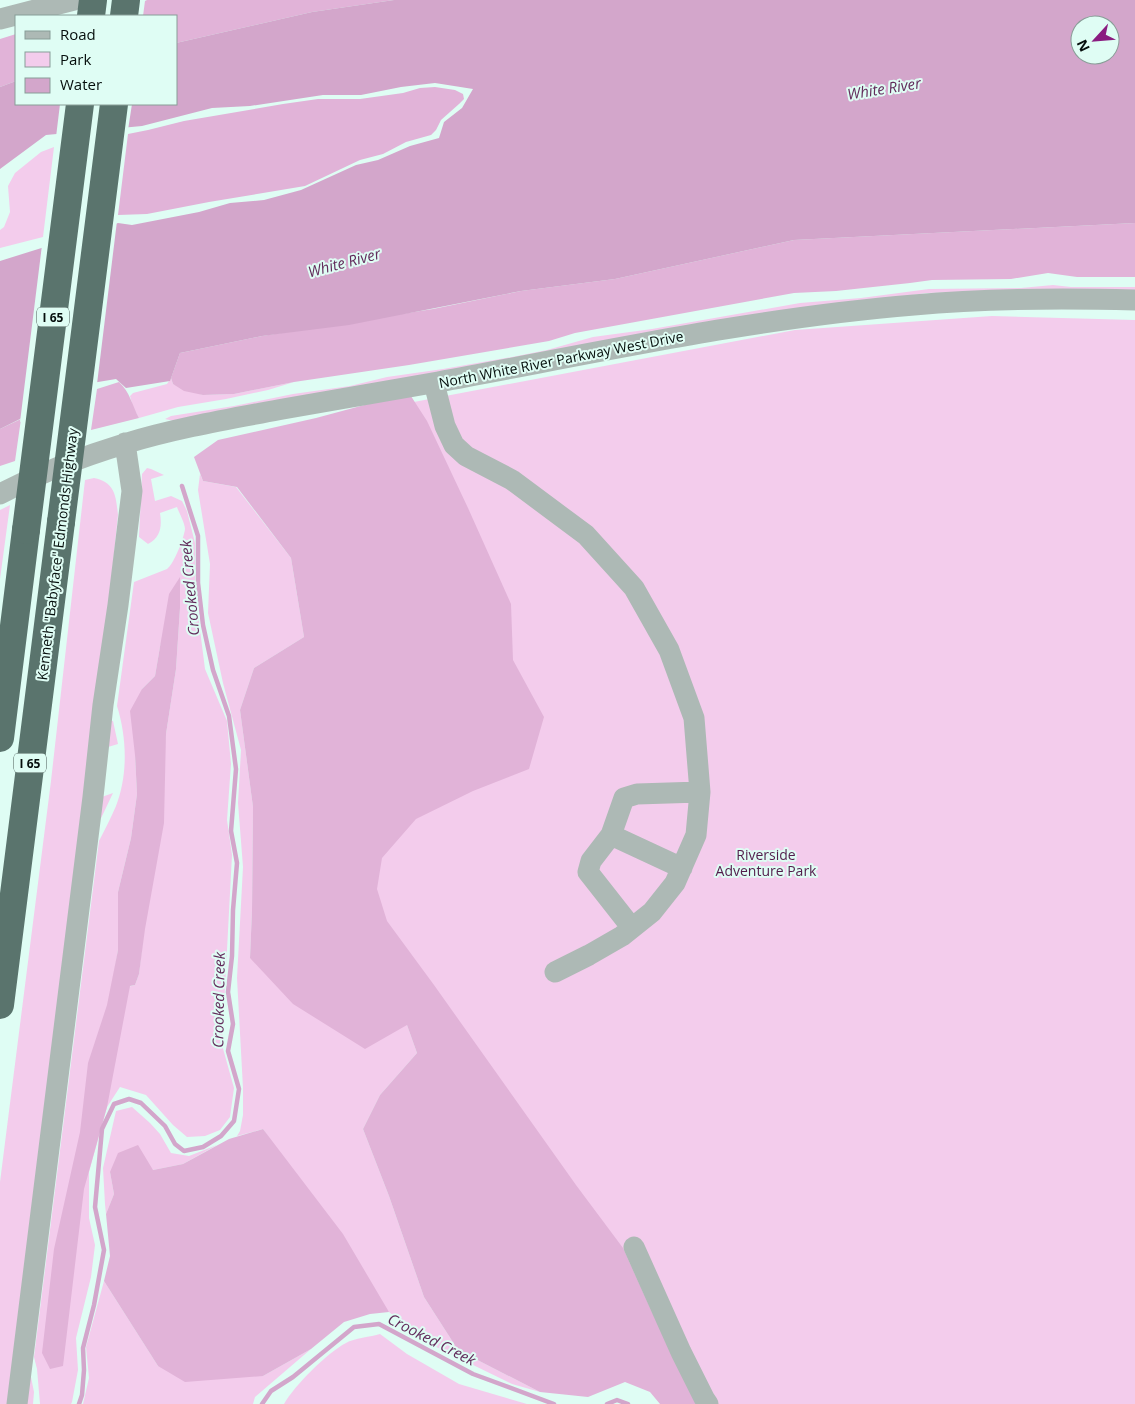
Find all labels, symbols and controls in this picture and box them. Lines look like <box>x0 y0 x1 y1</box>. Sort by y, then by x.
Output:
legend <box>15 15 178 105</box>
north arrow <box>1070 15 1120 65</box>
text: Road <box>60 24 96 44</box>
text: N <box>1072 37 1094 55</box>
text: Park <box>60 49 91 69</box>
water label: White River <box>846 72 923 104</box>
text: Water <box>60 74 102 94</box>
water label: White River <box>306 242 383 281</box>
road number: I 65 <box>37 308 69 326</box>
street label: North White River Parkway West Drive <box>437 326 685 392</box>
street label: Kenneth "Babyface" Edmonds Highway <box>32 426 82 681</box>
water label: Crooked Creek <box>175 539 203 637</box>
road number: I 65 <box>14 754 46 772</box>
park label: Riverside Adventure Park <box>716 845 817 880</box>
water label: Crooked Creek <box>207 951 229 1048</box>
water label: Crooked Creek <box>385 1308 480 1370</box>

